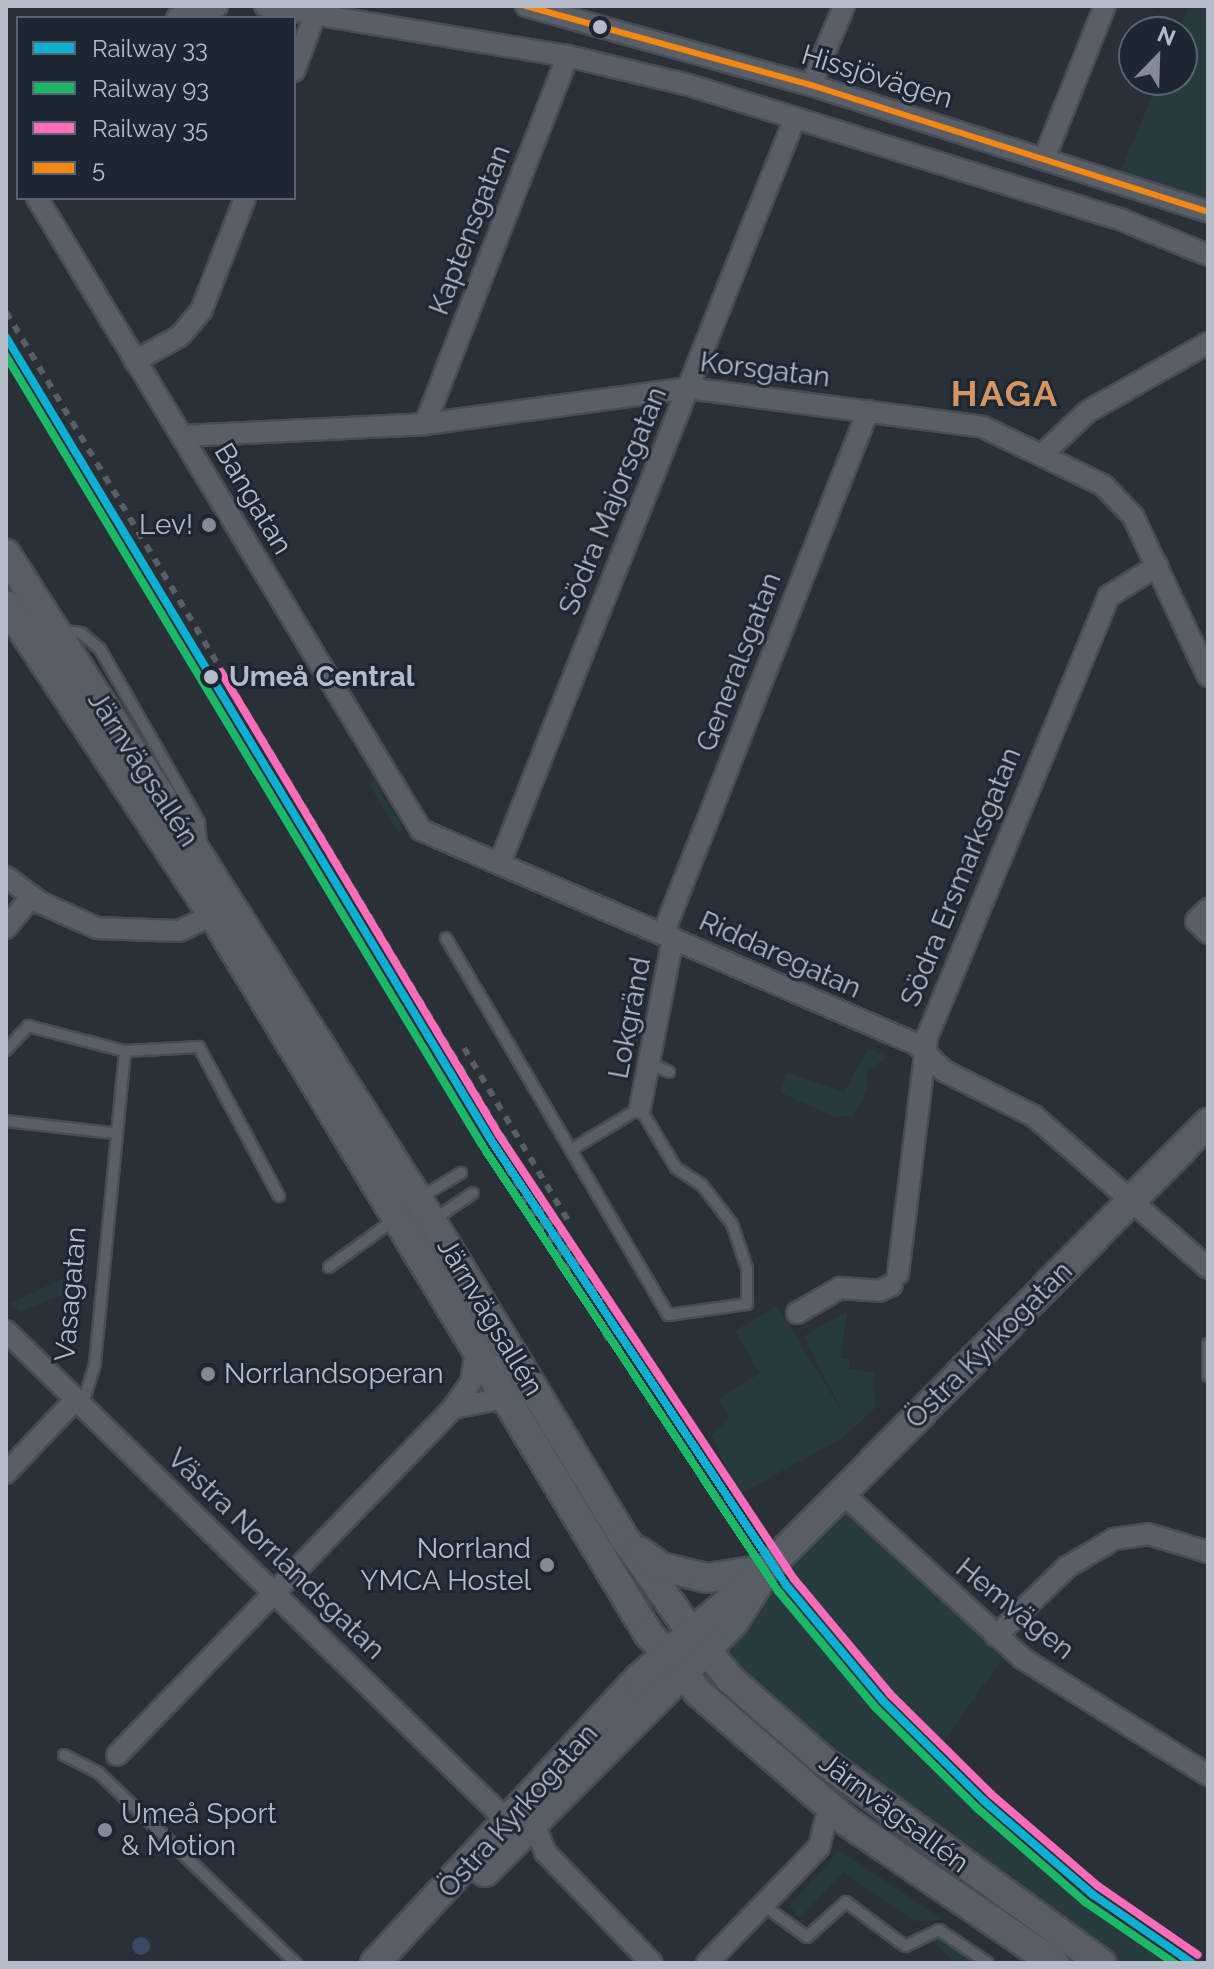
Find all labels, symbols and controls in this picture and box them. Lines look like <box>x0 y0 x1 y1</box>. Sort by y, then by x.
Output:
legend <box>16 16 296 200</box>
north arrow <box>1118 16 1198 96</box>
unlabelled marker <box>592 19 608 35</box>
text: N <box>1154 20 1179 51</box>
text: Railway 33 <box>92 34 208 63</box>
street label: Hissjövägen <box>797 38 957 116</box>
text: Railway 93 <box>92 74 209 103</box>
text: Railway 35 <box>92 114 208 143</box>
street label: Kaptensgatan <box>422 140 518 320</box>
text: 5 <box>92 154 105 183</box>
street label: Korsgatan <box>698 345 832 395</box>
district label: HAGA <box>951 372 1059 416</box>
street label: Södra Majorsgatan <box>552 382 674 620</box>
street label: Bangatan <box>207 437 299 561</box>
place label: Lev! <box>139 508 193 542</box>
marker: Lev! <box>200 516 218 534</box>
street label: Generalsgatan <box>689 568 789 756</box>
place label: Umeå Central <box>229 660 415 694</box>
marker: Umeå Central <box>200 666 222 688</box>
street label: Järnvägsallén <box>80 685 206 853</box>
street label: Södra Ersmarksgatan <box>894 743 1028 1011</box>
street label: Riddaregatan <box>694 904 866 1006</box>
street label: Lokgränd <box>602 954 658 1082</box>
street label: Vasagatan <box>48 1225 94 1363</box>
street label: Järnvägsallén <box>430 1232 550 1402</box>
street label: Östra Kyrkogatan <box>899 1255 1079 1435</box>
place label: Norrlandsoperan <box>224 1357 444 1391</box>
marker: Norrlandsoperan <box>199 1365 217 1383</box>
street label: Västra Norrlandsgatan <box>160 1441 392 1667</box>
place label: Norrland YMCA Hostel <box>359 1532 531 1598</box>
street label: Hemvägen <box>949 1551 1081 1667</box>
marker: Norrland YMCA Hostel <box>538 1556 556 1574</box>
street label: Östra Kyrkogatan <box>431 1717 605 1905</box>
street label: Järnvägsallén <box>813 1746 975 1880</box>
place label: Umeå Sport & Motion <box>121 1797 277 1863</box>
marker: Umeå Sport & Motion <box>96 1821 114 1839</box>

